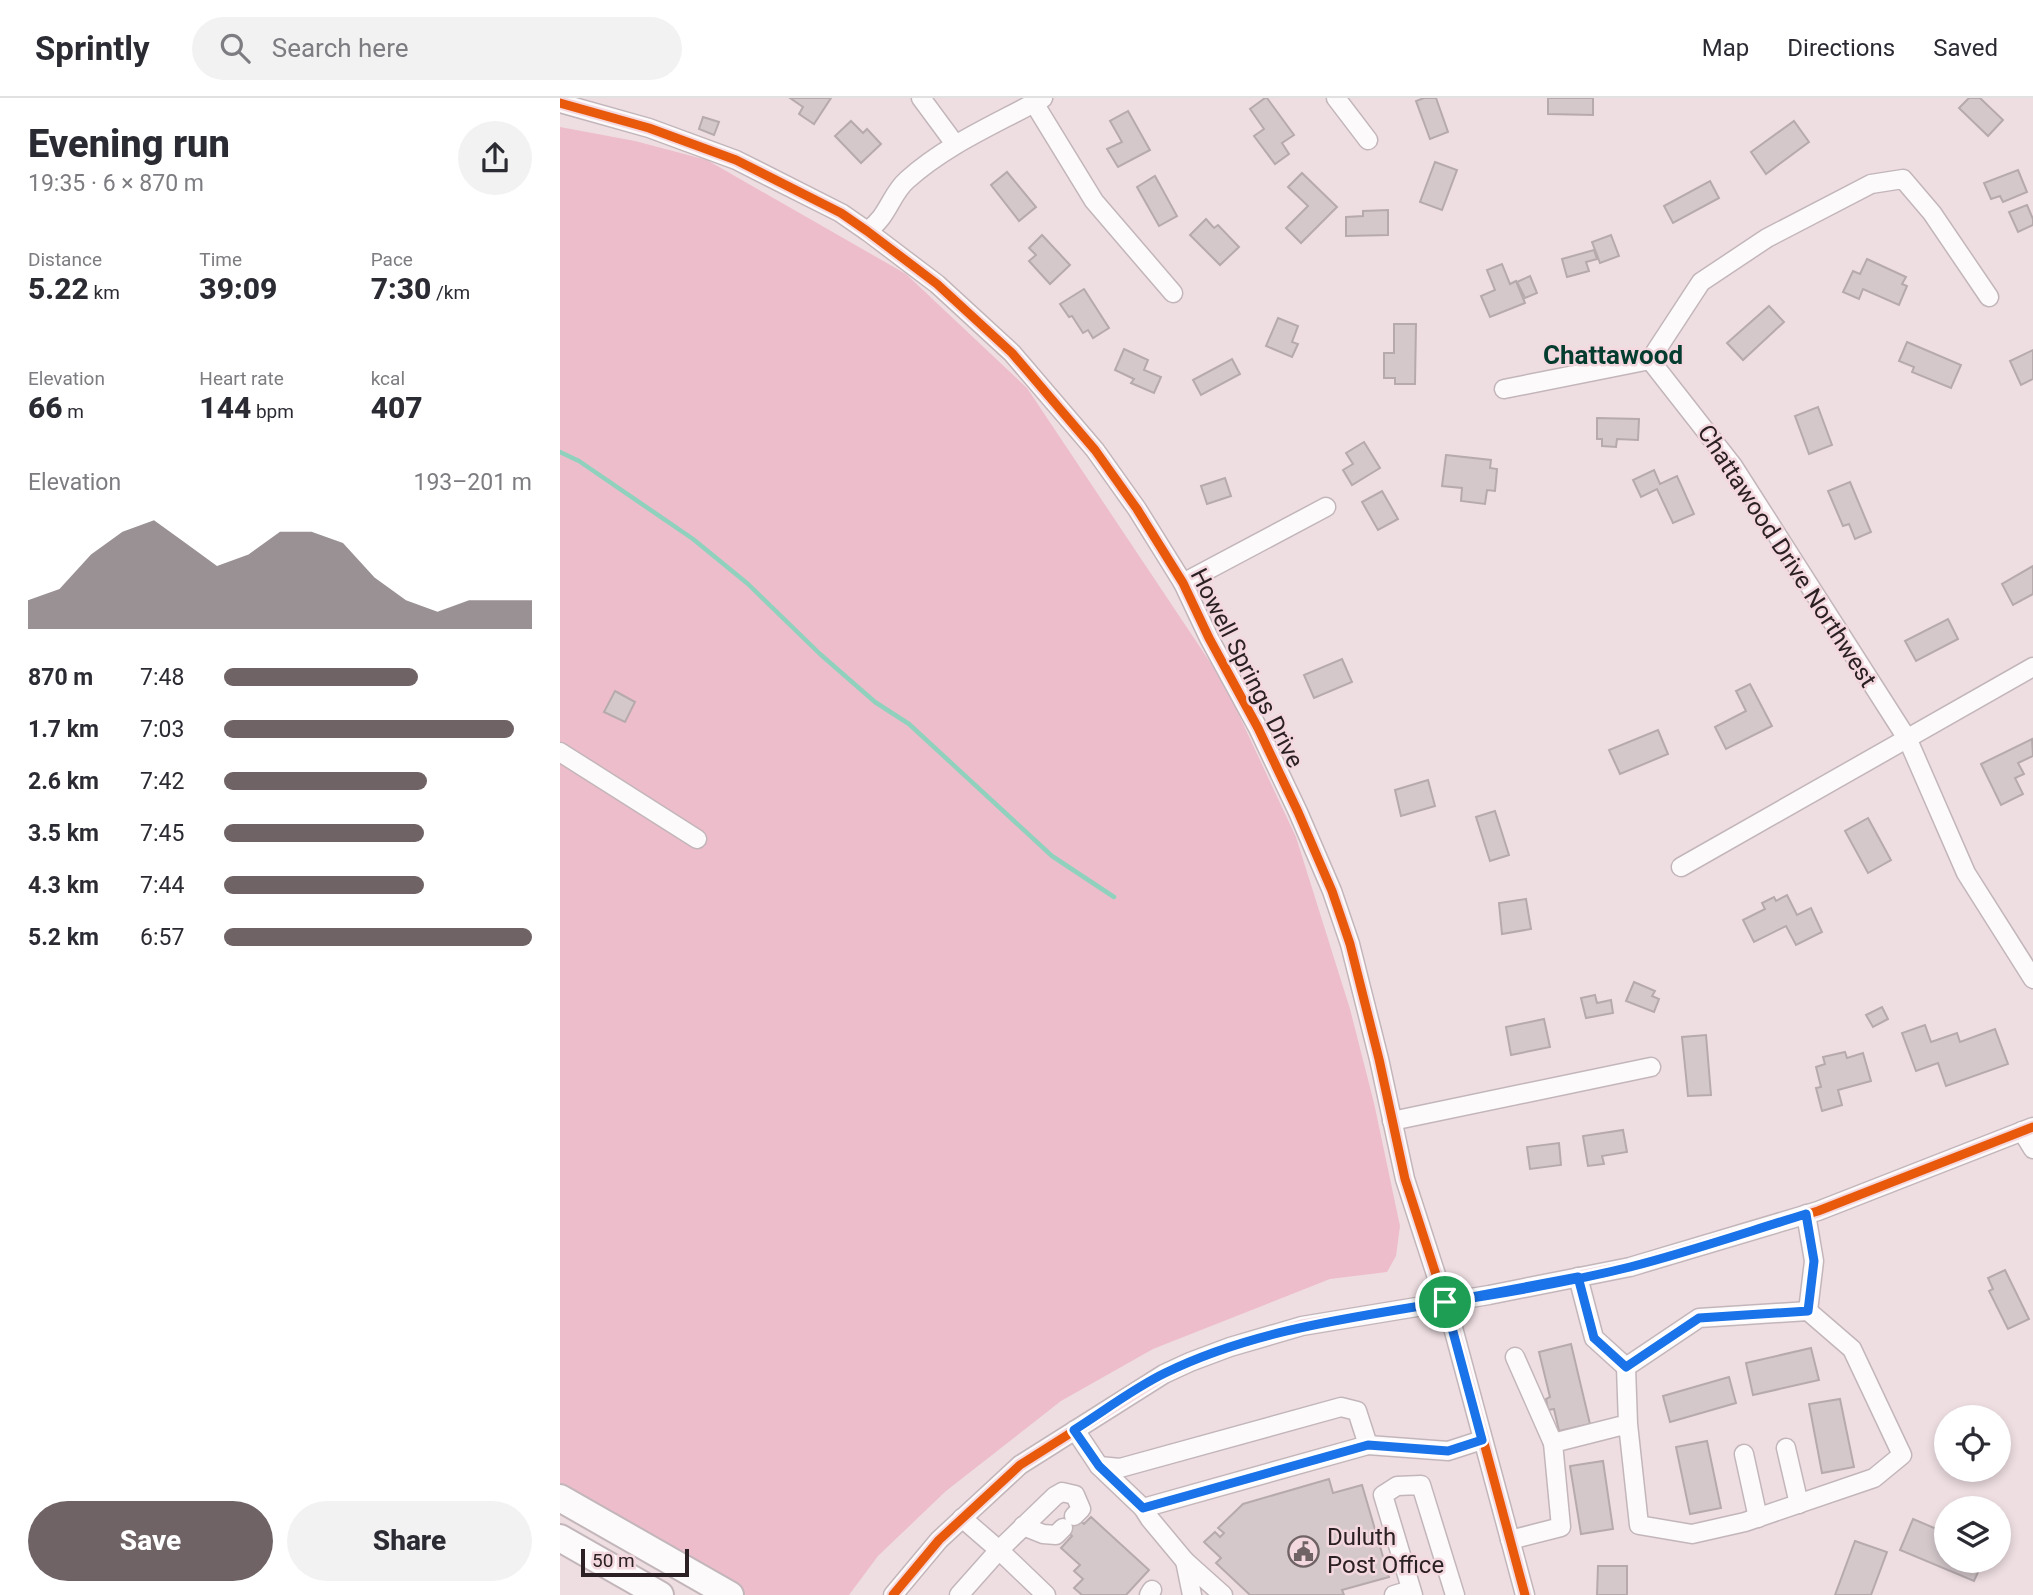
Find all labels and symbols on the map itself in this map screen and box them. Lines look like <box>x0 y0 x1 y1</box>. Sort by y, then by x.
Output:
district label: Chattawood <box>1543 340 1683 370</box>
street label: Chattawood Drive Northwest <box>1692 420 1882 692</box>
street label: Howell Springs Drive <box>1185 564 1309 772</box>
pin <box>1415 1272 1475 1332</box>
place label: Duluth Post Office <box>1327 1523 1444 1579</box>
public building icon: Duluth Post Office <box>1287 1534 1321 1568</box>
scale bar <box>581 1546 690 1578</box>

